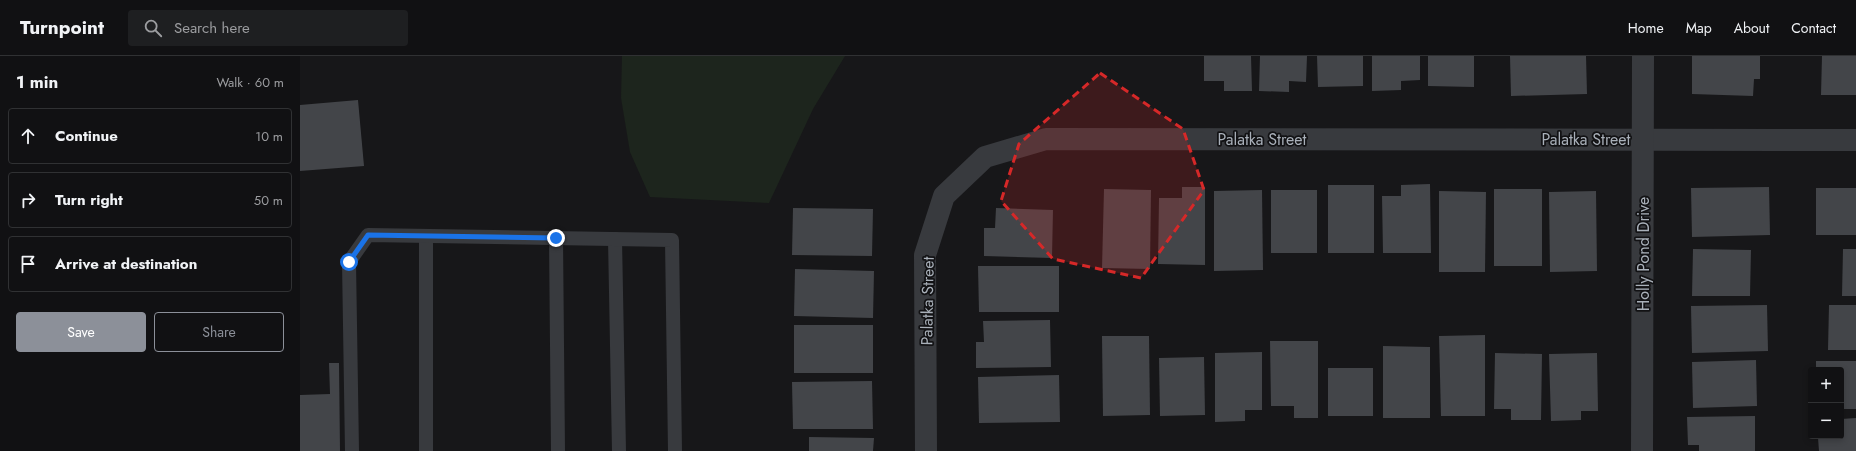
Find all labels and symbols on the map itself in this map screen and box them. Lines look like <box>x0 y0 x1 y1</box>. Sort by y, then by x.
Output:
street label: Palatka Street <box>1218 128 1307 151</box>
street label: Palatka Street <box>1542 128 1631 151</box>
street label: Holly Pond Drive <box>1632 197 1655 311</box>
route end <box>547 229 565 247</box>
route start <box>340 253 358 271</box>
street label: Palatka Street <box>915 256 940 346</box>

